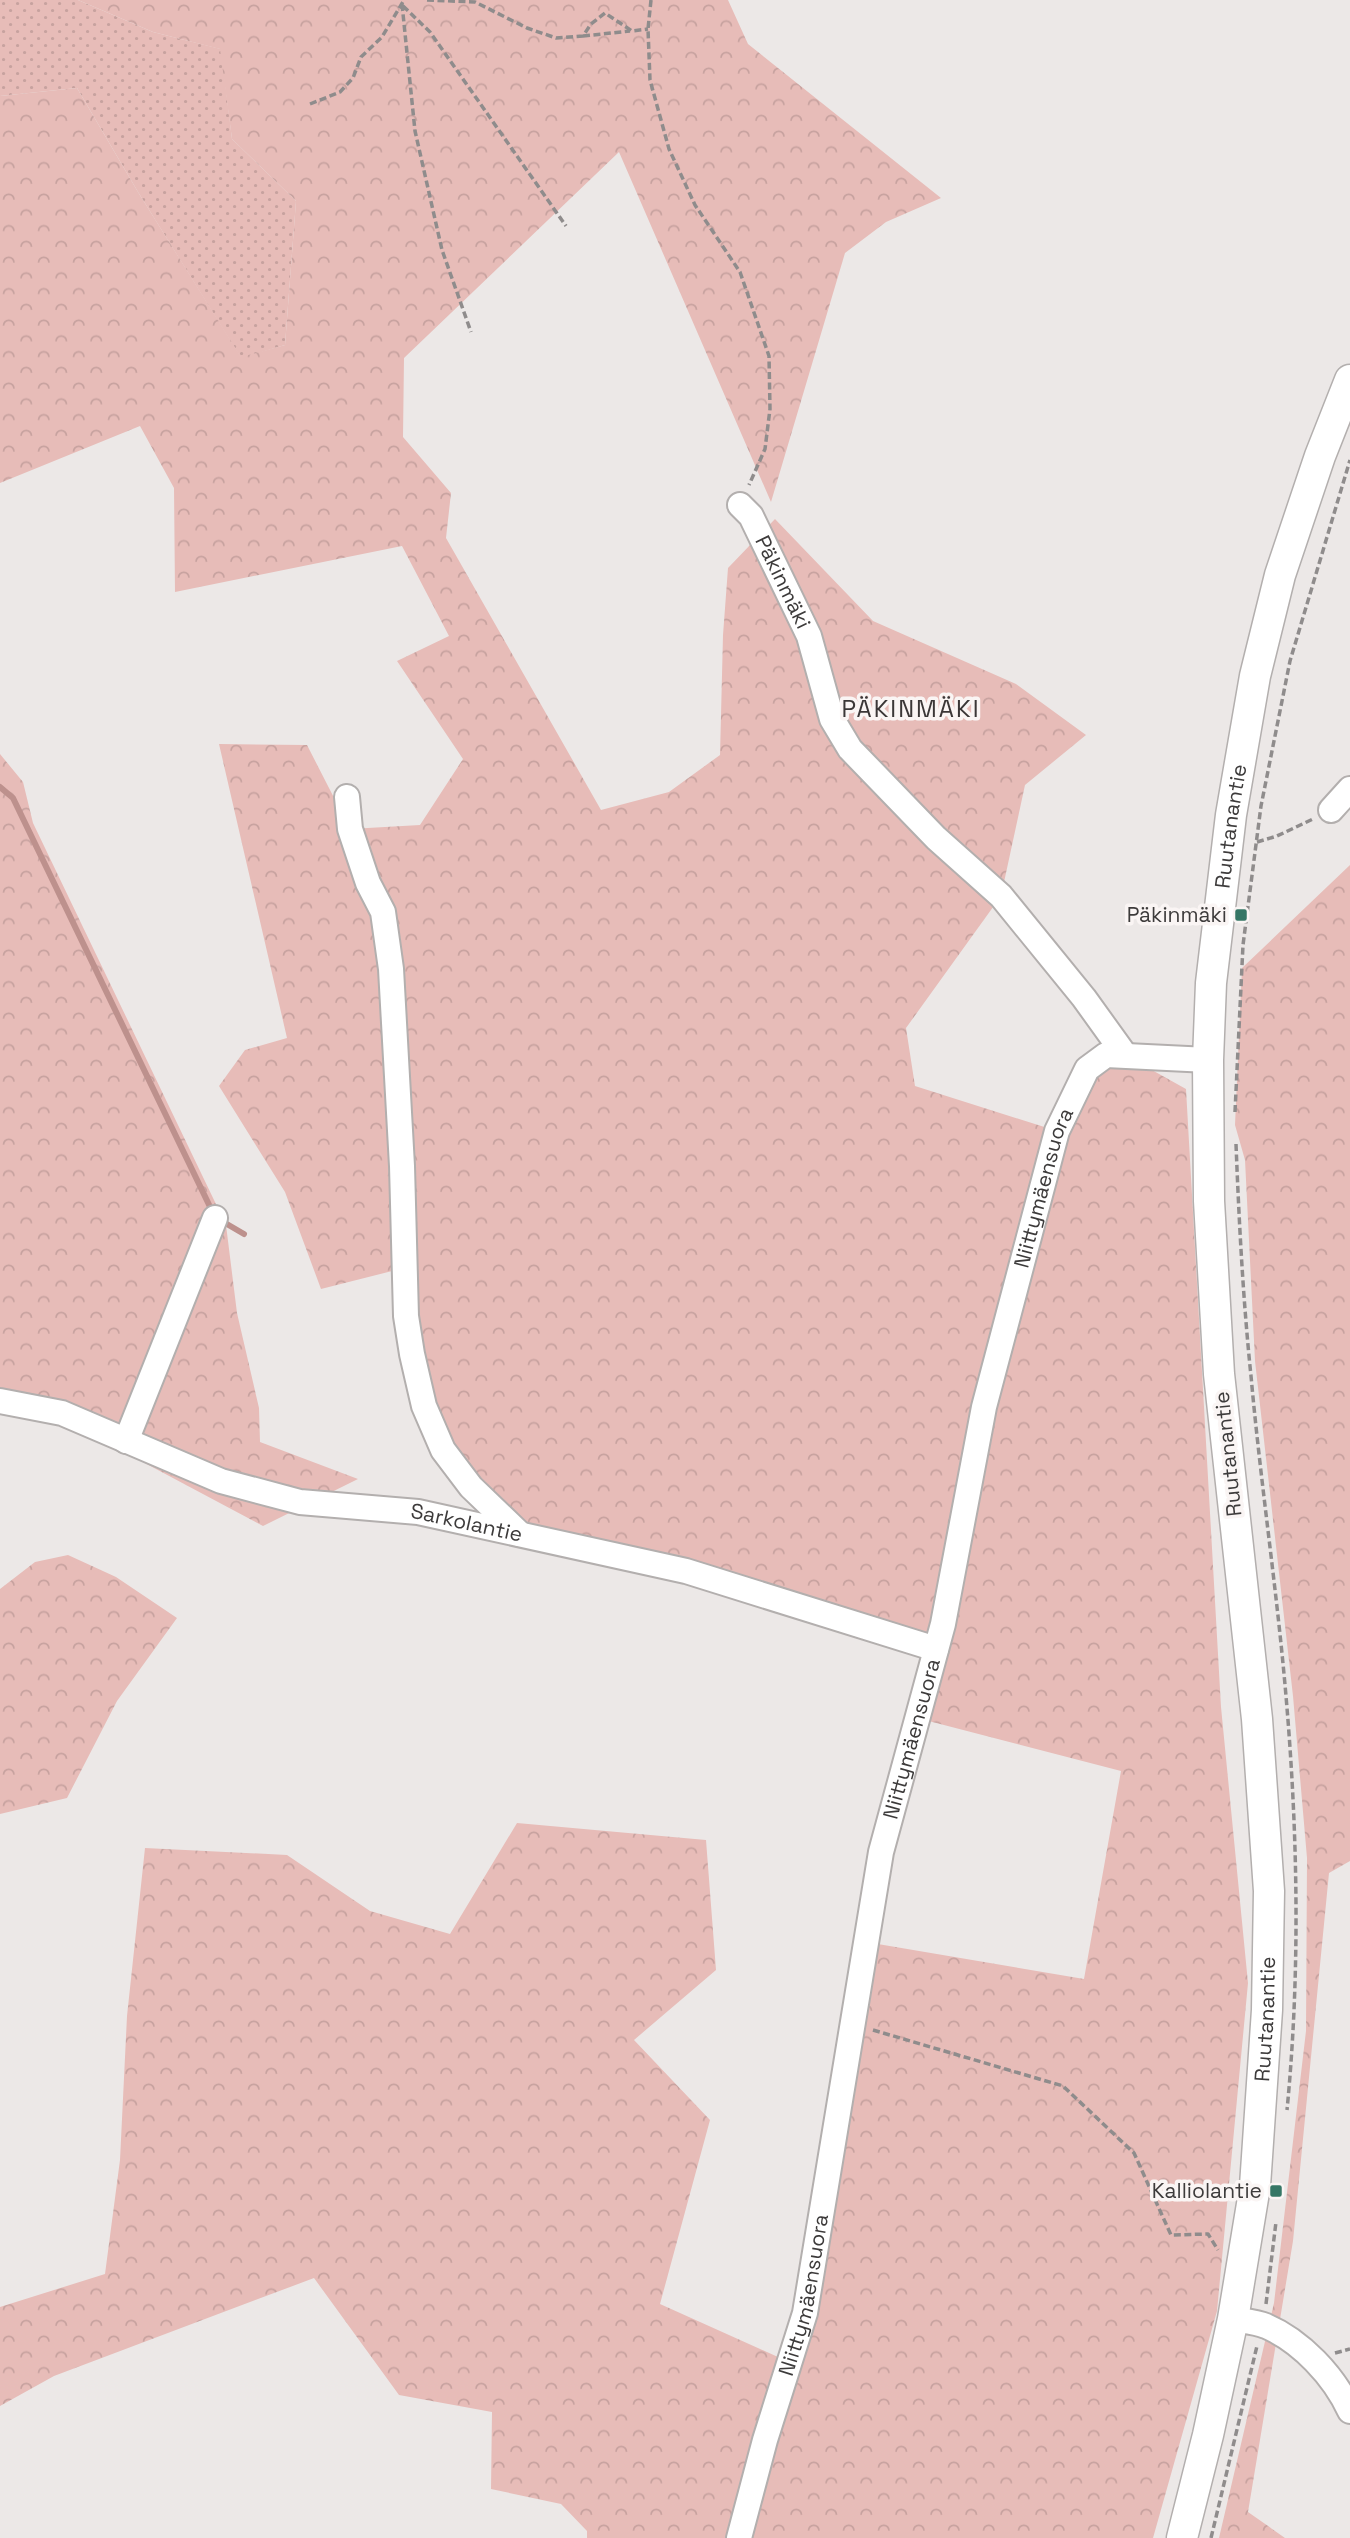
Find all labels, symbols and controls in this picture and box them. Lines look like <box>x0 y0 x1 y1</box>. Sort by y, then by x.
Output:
street label: Päkinmäki <box>749 531 817 633</box>
district label: PÄKINMÄKI <box>842 693 981 724</box>
street label: Ruutanantie <box>1208 762 1253 890</box>
place label: Päkinmäki <box>1127 901 1227 928</box>
marker: Päkinmäki <box>1233 907 1249 923</box>
street label: Niittymäensuora <box>1007 1103 1079 1271</box>
street label: Ruutanantie <box>1208 1390 1247 1518</box>
street label: Sarkolantie <box>410 1497 525 1548</box>
street label: Niittymäensuora <box>877 1655 946 1822</box>
street label: Ruutanantie <box>1248 1956 1281 2083</box>
place label: Kalliolantie <box>1152 2177 1262 2204</box>
marker: Kalliolantie <box>1268 2183 1284 2199</box>
street label: Niittymäensuora <box>772 2212 834 2379</box>

